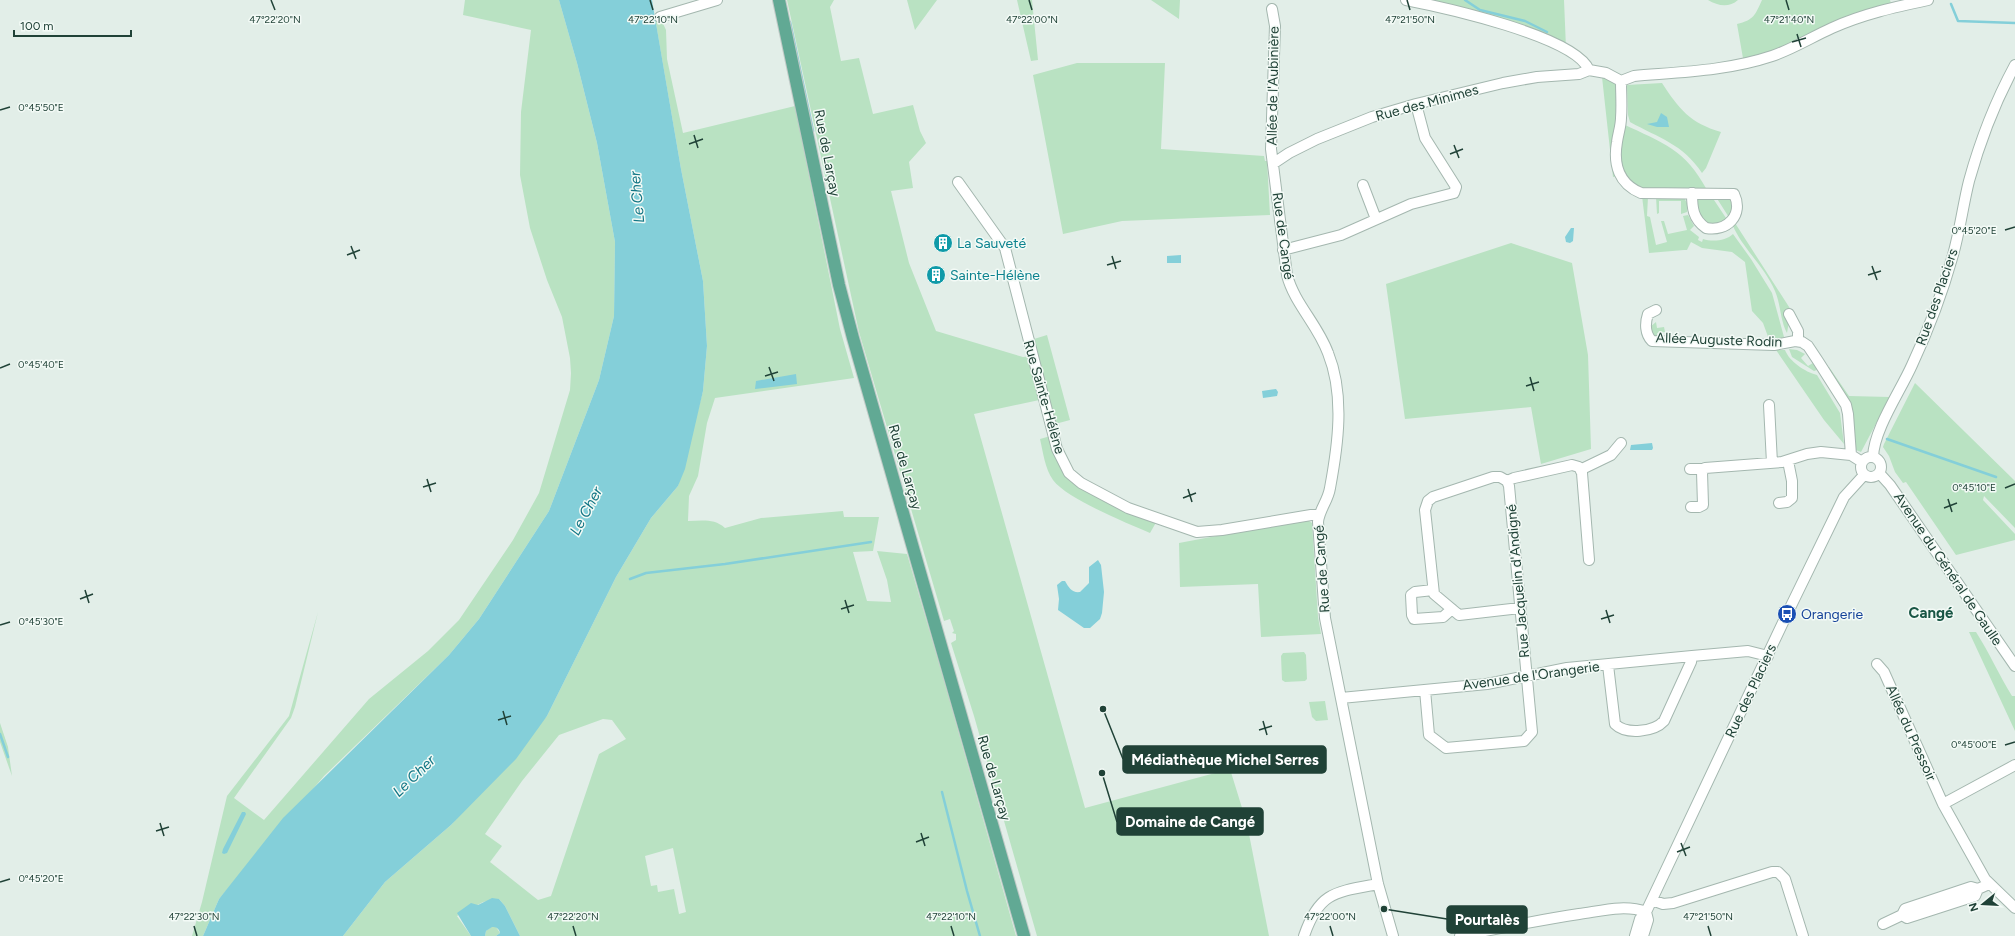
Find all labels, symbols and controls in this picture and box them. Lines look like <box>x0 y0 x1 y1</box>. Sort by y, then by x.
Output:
scale bar <box>14 12 131 38</box>
text: 47°22'20"N <box>249 13 301 26</box>
text: 47°22'10"N <box>628 13 678 26</box>
text: 47°22'00"N <box>1006 13 1058 26</box>
text: 47°21'50"N <box>1385 13 1435 26</box>
text: 47°21'40"N <box>1764 13 1814 26</box>
text: 100 m <box>20 19 54 33</box>
street label: Allée de l'Aubinière <box>1263 26 1283 146</box>
street label: Rue des Minimes <box>1374 81 1480 125</box>
text: 0°45'50"E <box>18 101 64 114</box>
street label: Rue de Larçay <box>810 108 844 198</box>
water label: Le Cher <box>626 169 648 224</box>
street label: Rue de Cangé <box>1268 191 1298 281</box>
text: 0°45'20"E <box>1951 224 1997 237</box>
building icon: La Sauveté <box>932 232 954 254</box>
place label: La Sauveté <box>957 235 1026 252</box>
street label: Rue des Placiers <box>1912 246 1962 348</box>
building icon: Sainte-Hélène <box>925 264 947 286</box>
place label: Sainte-Hélène <box>950 267 1040 284</box>
street label: Allée Auguste Rodin <box>1655 329 1783 351</box>
street label: Rue Sainte-Hélène <box>1020 338 1068 456</box>
text: 0°45'40"E <box>18 358 64 371</box>
street label: Rue de Larçay <box>885 422 925 512</box>
text: 0°45'10"E <box>1952 481 1996 494</box>
water label: Le Cher <box>566 483 607 538</box>
street label: Avenue du Général de Gaulle <box>1890 489 2006 649</box>
street label: Rue Jacquelin d'Andigné <box>1503 503 1533 659</box>
street label: Rue de Cangé <box>1310 524 1334 613</box>
bus stop icon: Orangerie <box>1776 603 1798 625</box>
district label: Cangé <box>1909 604 1954 622</box>
place label: Orangerie <box>1801 606 1863 623</box>
text: 0°45'30"E <box>18 615 64 628</box>
street label: Rue des Placiers <box>1722 641 1780 741</box>
street label: Avenue de l'Orangerie <box>1461 658 1601 694</box>
street label: Allée du Pressoir <box>1882 682 1940 784</box>
street label: Rue de Larçay <box>974 733 1014 823</box>
text: 0°45'00"E <box>1951 738 1997 751</box>
callout: Médiathèque Michel Serres <box>1123 746 1326 773</box>
water label: Le Cher <box>389 751 440 801</box>
text: Médiathèque Michel Serres <box>1131 751 1319 769</box>
callout: Domaine de Cangé <box>1117 808 1263 835</box>
text: Domaine de Cangé <box>1125 813 1256 831</box>
text: 0°45'20"E <box>18 872 64 885</box>
north arrow <box>1963 884 2003 924</box>
text: N <box>1966 901 1981 913</box>
callout: Pourtalès <box>1447 906 1527 933</box>
text: 47°22'30"N <box>168 910 220 923</box>
text: 47°22'20"N <box>547 910 599 923</box>
text: 47°22'10"N <box>926 910 976 923</box>
text: 47°22'00"N <box>1304 910 1356 923</box>
text: 47°21'50"N <box>1683 910 1733 923</box>
text: Pourtalès <box>1455 911 1519 929</box>

